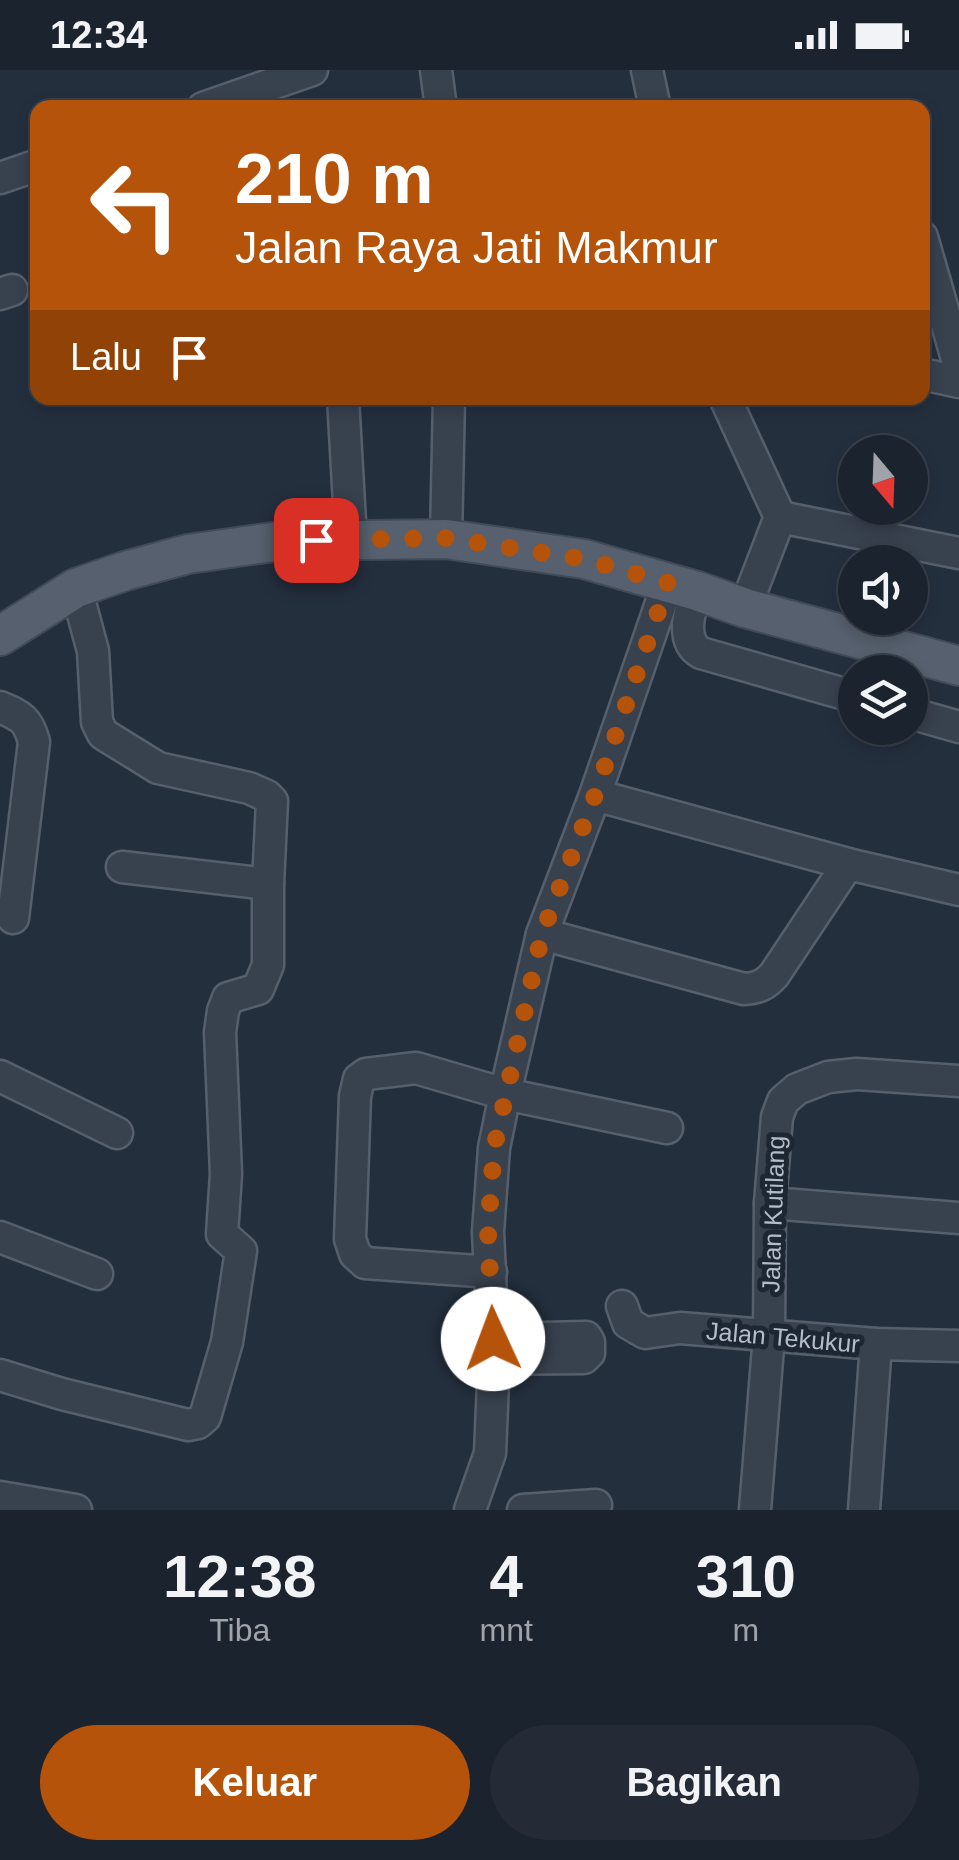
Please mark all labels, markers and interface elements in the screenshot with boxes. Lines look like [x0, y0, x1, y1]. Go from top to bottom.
text: 12:34 [50, 14, 147, 56]
icon: left [70, 140, 200, 270]
text: 210 m [235, 140, 433, 218]
text: Jalan Raya Jati Makmur [235, 222, 718, 273]
icon: arrive [162, 330, 217, 385]
text: Lalu [70, 336, 142, 378]
north arrow [838, 435, 928, 525]
map controls [838, 435, 928, 745]
pin [274, 498, 359, 583]
icon: arrive [289, 513, 344, 568]
button: sound [838, 545, 928, 635]
button: layers [838, 655, 928, 745]
street label: Jalan Kutilang [756, 1135, 790, 1293]
position arrow [441, 1287, 545, 1391]
street label: Jalan Tekukur [705, 1316, 861, 1358]
text: 12:38 [163, 1543, 316, 1610]
text: 4 [489, 1543, 523, 1610]
text: 310 [696, 1543, 796, 1610]
text: Tiba [209, 1612, 270, 1648]
text: mnt [480, 1612, 533, 1648]
text: m [733, 1612, 759, 1648]
button: Keluar [40, 1725, 470, 1840]
button: Bagikan [490, 1725, 919, 1840]

